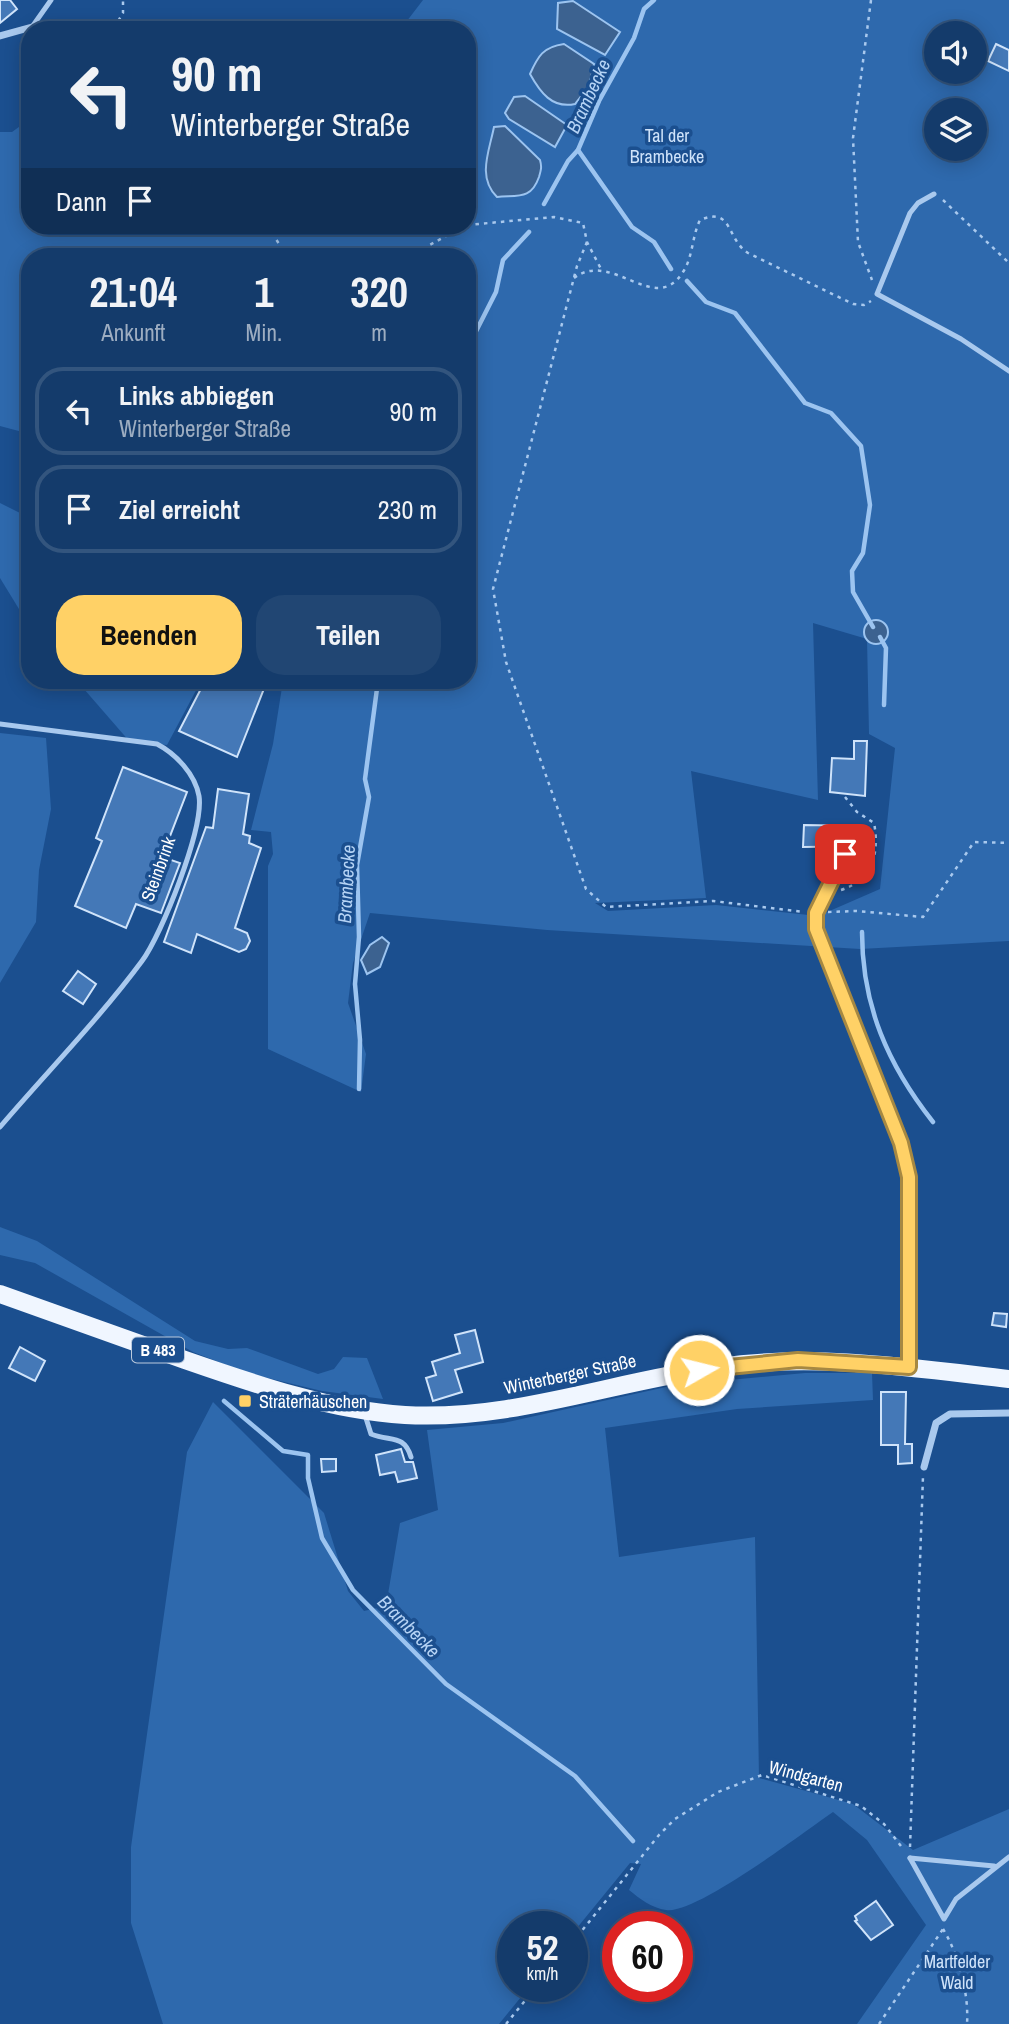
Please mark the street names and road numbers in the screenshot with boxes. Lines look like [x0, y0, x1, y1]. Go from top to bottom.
street label: Steinbrink [135, 833, 181, 905]
road number: B 483 [132, 1338, 184, 1362]
street label: Winterberger Straße [502, 1348, 638, 1400]
street label: Windgarten [766, 1754, 846, 1798]

